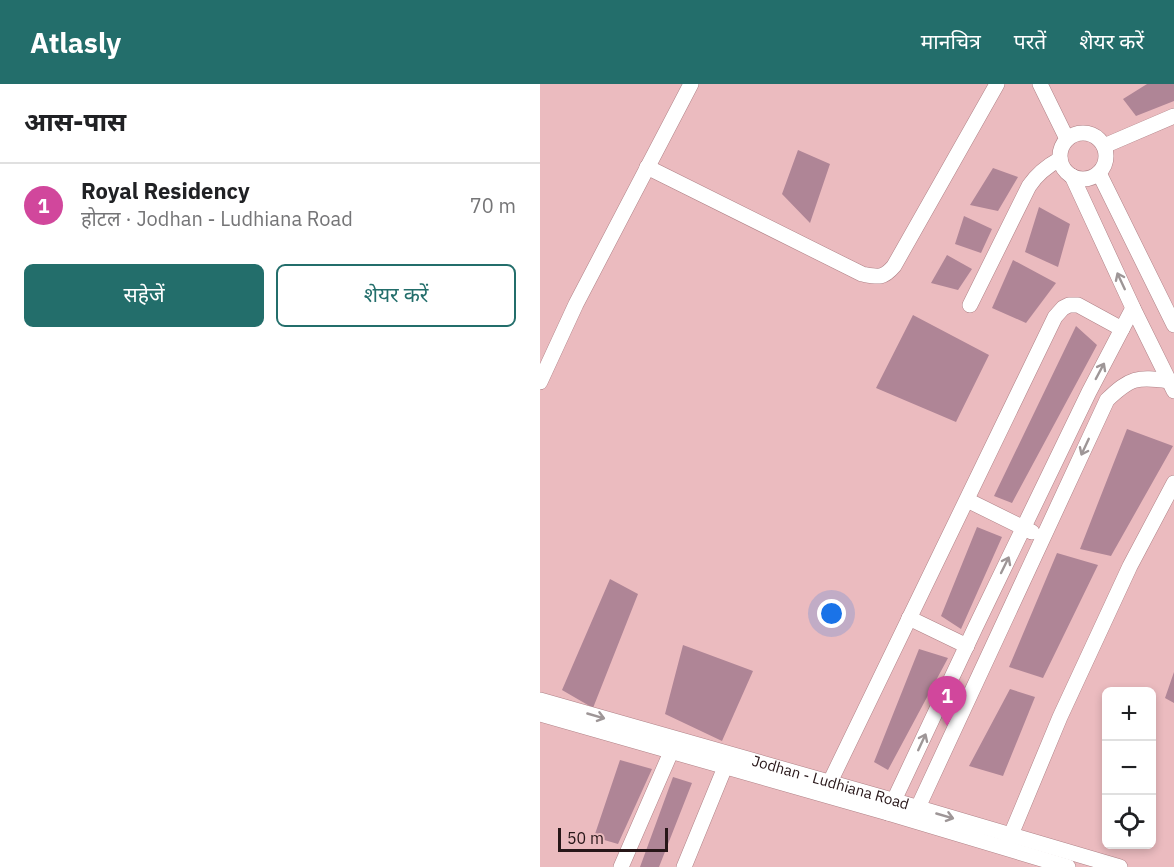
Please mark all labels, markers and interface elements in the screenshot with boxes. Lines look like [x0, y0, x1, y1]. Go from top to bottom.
text: Atlasly [30, 24, 121, 61]
text: मानचित्र [921, 27, 981, 55]
text: परतें [1014, 27, 1046, 55]
text: शेयर करें [1079, 27, 1144, 55]
text: आस-पास [24, 104, 126, 138]
text: Royal Residency [81, 176, 250, 205]
text: 1 [38, 192, 50, 219]
text: 70 m [470, 192, 516, 219]
text: होटल · Jodhan - Ludhiana Road [81, 205, 353, 232]
button: सहेजें [24, 264, 264, 327]
button: शेयर करें [276, 264, 516, 327]
one-way arrow [1114, 273, 1126, 291]
one-way arrow [1094, 363, 1106, 380]
one-way arrow [1078, 438, 1090, 456]
one-way arrow [1000, 557, 1012, 575]
your location [817, 599, 846, 628]
pin: 1 [928, 676, 966, 726]
map controls [1102, 687, 1156, 849]
button: + [1102, 687, 1156, 741]
one-way arrow [586, 711, 605, 722]
one-way arrow [917, 733, 929, 751]
button: − [1102, 741, 1156, 795]
street label: Jodhan - Ludhiana Road [750, 751, 911, 814]
button: locate [1102, 795, 1156, 849]
one-way arrow [935, 811, 954, 822]
scale bar [558, 825, 668, 852]
text: 50 m [567, 828, 604, 848]

